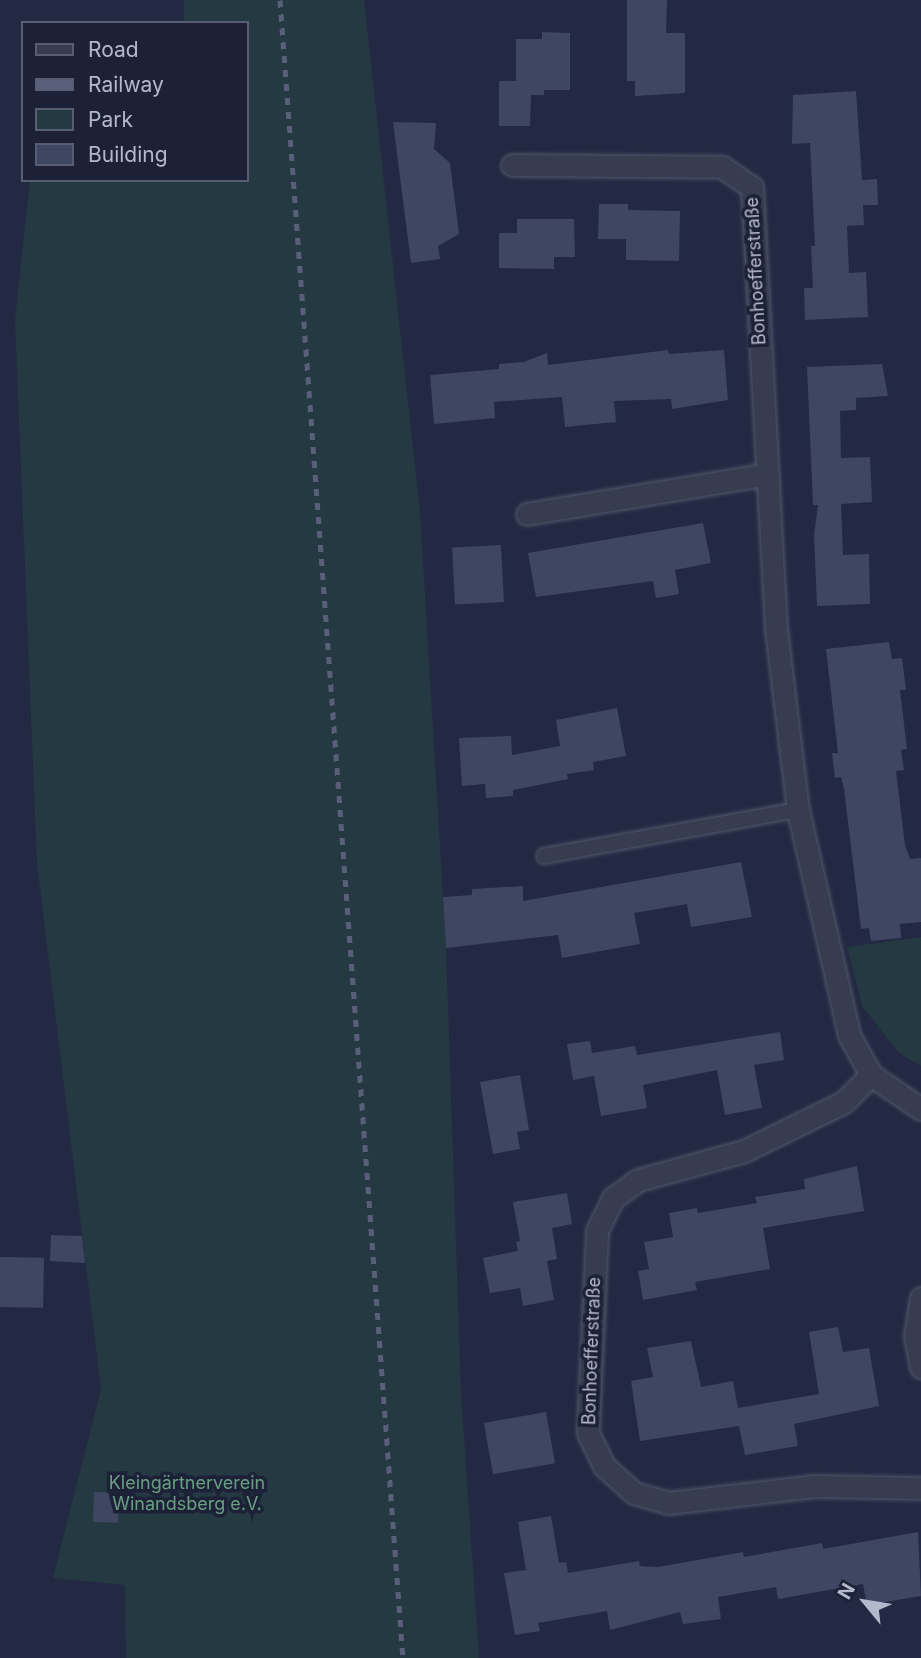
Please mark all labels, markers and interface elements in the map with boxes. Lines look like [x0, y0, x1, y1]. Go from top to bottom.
legend [21, 21, 248, 182]
text: Road [88, 37, 139, 62]
text: Railway [88, 72, 164, 97]
text: Park [88, 107, 133, 132]
text: Building [88, 142, 168, 167]
street label: Bonhoefferstraße [741, 196, 771, 346]
street label: Bonhoefferstraße [579, 1276, 605, 1426]
park label: Kleingärtnerverein Winandsberg e.V. [109, 1473, 265, 1516]
north arrow [830, 1567, 900, 1637]
text: N [833, 1579, 860, 1603]

